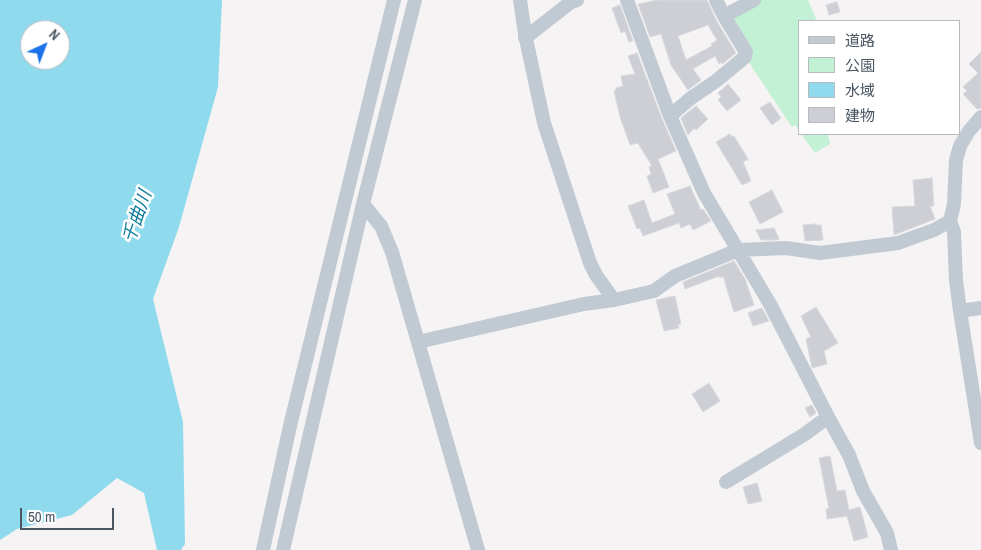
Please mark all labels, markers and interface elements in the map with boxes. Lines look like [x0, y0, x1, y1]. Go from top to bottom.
north arrow [20, 20, 70, 70]
legend [798, 20, 961, 135]
text: N [45, 25, 64, 44]
text: 道路 [845, 30, 875, 51]
text: 公園 [845, 55, 875, 76]
text: 水域 [845, 80, 875, 101]
text: 建物 [845, 105, 875, 126]
water label: 千曲川 [119, 188, 157, 246]
scale bar [22, 498, 116, 530]
text: 50 m [28, 506, 55, 527]

